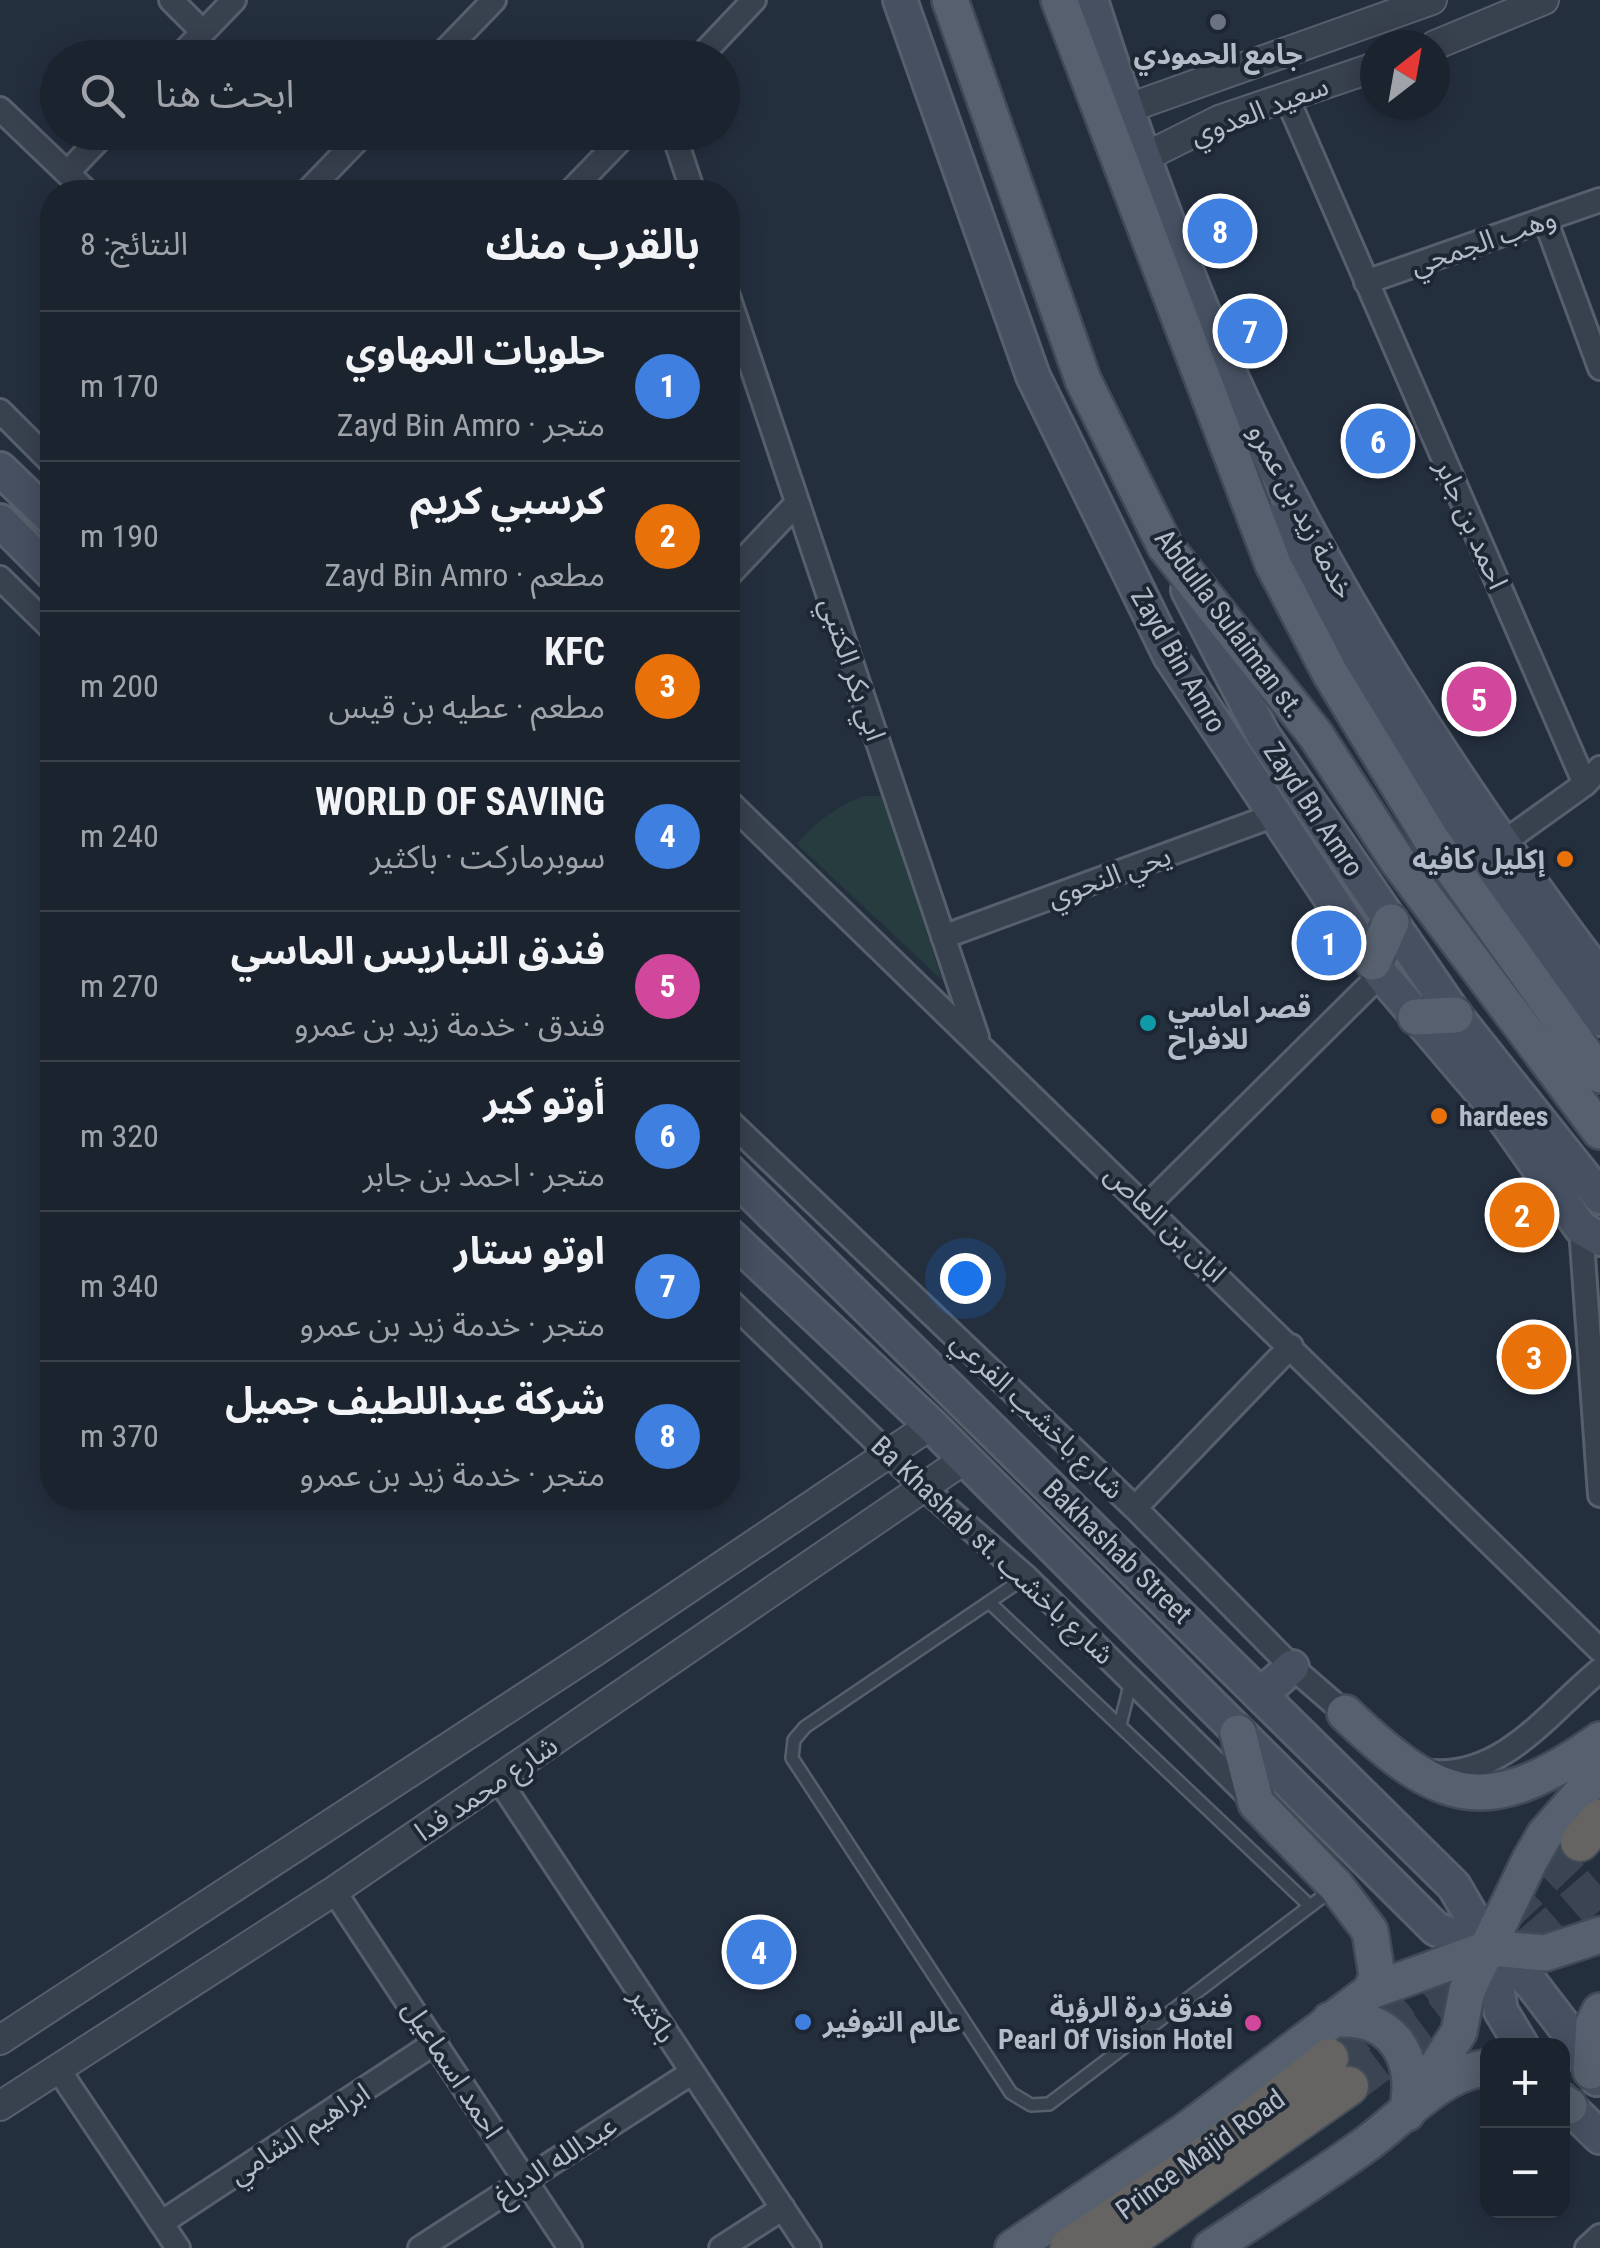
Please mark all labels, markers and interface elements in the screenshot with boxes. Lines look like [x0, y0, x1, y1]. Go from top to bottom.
marker: جامع الحمودي [1207, 11, 1229, 33]
north arrow [1360, 30, 1450, 120]
place label: جامع الحمودي [1133, 38, 1303, 76]
search box [40, 40, 740, 150]
icon: search [75, 68, 130, 123]
street label: سعيد العدوي [1185, 69, 1335, 156]
text: ابحث هنا [155, 72, 295, 116]
pin: 8 [1188, 194, 1252, 268]
street label: وهب الجمحي [1406, 201, 1562, 286]
text: بالقرب منك [486, 220, 700, 269]
text: النتائج: 8 [80, 225, 188, 263]
pin: 7 [1218, 294, 1282, 368]
text: حلويات المهاوي [345, 329, 605, 373]
text: 170 m [80, 367, 159, 405]
text: 1 [659, 367, 676, 405]
pin: 6 [1346, 404, 1410, 478]
text: متجر · Zayd Bin Amro [337, 406, 605, 444]
street label: خدمة زيد بن عمرو [1242, 418, 1362, 604]
street label: احمد بن جابر [1428, 453, 1515, 594]
text: كرسبي كريم [410, 479, 605, 523]
text: 190 m [80, 517, 159, 555]
text: 2 [659, 517, 676, 555]
street label: Abdulla Sulaiman st. [1148, 523, 1311, 724]
text: مطعم · Zayd Bin Amro [324, 556, 605, 594]
street label: Zayd Bin Amro [1124, 582, 1233, 738]
street label: ابي بكر الكتبي [808, 593, 892, 747]
text: KFC [544, 630, 605, 674]
pin: 5 [1446, 662, 1512, 736]
text: 200 m [80, 667, 159, 705]
text: 3 [659, 667, 676, 705]
text: مطعم · عطيه بن قيس [329, 688, 605, 726]
street label: Zayd Bn Amro [1257, 736, 1370, 883]
text: WORLD OF SAVING [315, 780, 605, 824]
text: 240 m [80, 817, 159, 855]
text: 4 [659, 817, 676, 855]
text: سوبرماركت · باكثير [370, 838, 605, 876]
street label: يحي النحوي [1043, 839, 1177, 918]
place label: إكليل كافيه [1412, 843, 1545, 878]
marker: إكليل كافيه [1554, 848, 1576, 870]
pin: 1 [1296, 906, 1362, 980]
text: فندق النباريس الماسي [231, 929, 605, 973]
text: 270 m [80, 967, 159, 1005]
text: 5 [659, 967, 676, 1005]
place label: قصر اماسي للافراح [1168, 991, 1311, 1060]
text: فندق · خدمة زيد بن عمرو [294, 1006, 605, 1044]
marker: قصر اماسي للافراح [1137, 1012, 1159, 1034]
text: أوتو كير [484, 1079, 605, 1123]
place label: hardees [1459, 1100, 1548, 1133]
marker: hardees [1428, 1105, 1450, 1127]
text: 320 m [80, 1117, 159, 1155]
text: 6 [659, 1117, 676, 1155]
text: متجر · احمد بن جابر [363, 1156, 605, 1194]
street label: ابان بن العاص [1098, 1157, 1233, 1289]
pin: 2 [1490, 1178, 1554, 1252]
text: اوتو ستار [454, 1229, 605, 1273]
your location [940, 1253, 991, 1304]
text: 340 m [80, 1267, 159, 1305]
text: 7 [659, 1267, 676, 1305]
text: متجر · خدمة زيد بن عمرو [300, 1306, 605, 1344]
pin: 3 [1502, 1320, 1566, 1394]
street label: شارع باخشب الفرعي [941, 1325, 1131, 1509]
text: شركة عبداللطيف جميل [225, 1379, 605, 1423]
text: 370 m [80, 1417, 159, 1455]
text: 8 [659, 1417, 676, 1455]
street label: Ba Khashab st. شارع باخشب [862, 1429, 1121, 1674]
text: متجر · خدمة زيد بن عمرو [300, 1456, 605, 1494]
street label: Bakhashab Street [1036, 1472, 1199, 1631]
street label: شارع محمد فدا [409, 1729, 566, 1852]
pin: 4 [726, 1914, 792, 1990]
street label: باكثير [622, 1981, 683, 2049]
place label: فندق درة الرؤية Pearl Of Vision Hotel [998, 1991, 1233, 2056]
street label: احمد اسماعيل [396, 1994, 510, 2145]
place label: عالم التوفير [822, 2006, 961, 2044]
marker: عالم التوفير [792, 2011, 814, 2033]
marker: فندق درة الرؤية Pearl Of Vision Hotel [1242, 2012, 1264, 2034]
map controls [1480, 2038, 1570, 2218]
button: + [1480, 2038, 1570, 2128]
street label: ابراهيم الشامي [223, 2076, 379, 2195]
street label: Prince Majid Road [1110, 2082, 1291, 2227]
street label: عبدالله الدباغ [488, 2109, 625, 2216]
button: − [1480, 2128, 1570, 2218]

